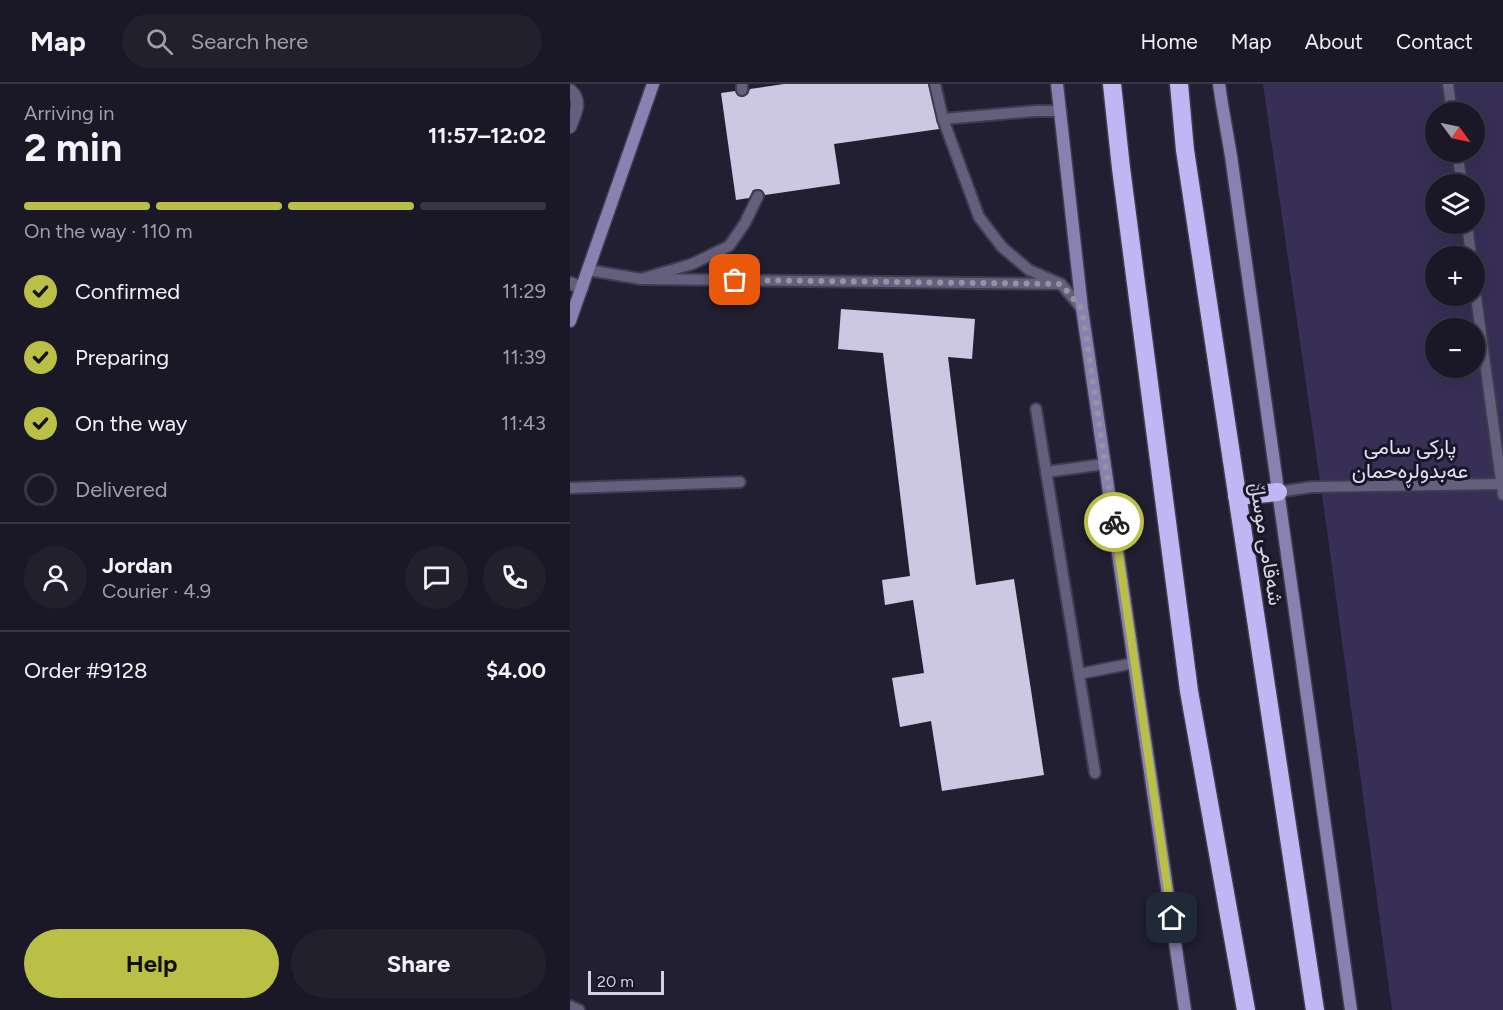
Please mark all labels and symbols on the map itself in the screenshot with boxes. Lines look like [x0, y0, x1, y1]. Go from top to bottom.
north arrow [1425, 102, 1485, 162]
pin [709, 254, 760, 305]
park label: پارکی سامی عەبدولڕەحمان [1352, 434, 1468, 488]
street label: شەقامی موسڵ [1244, 481, 1289, 607]
courier [1084, 492, 1144, 552]
pin [1146, 892, 1197, 943]
scale bar [588, 968, 664, 996]

